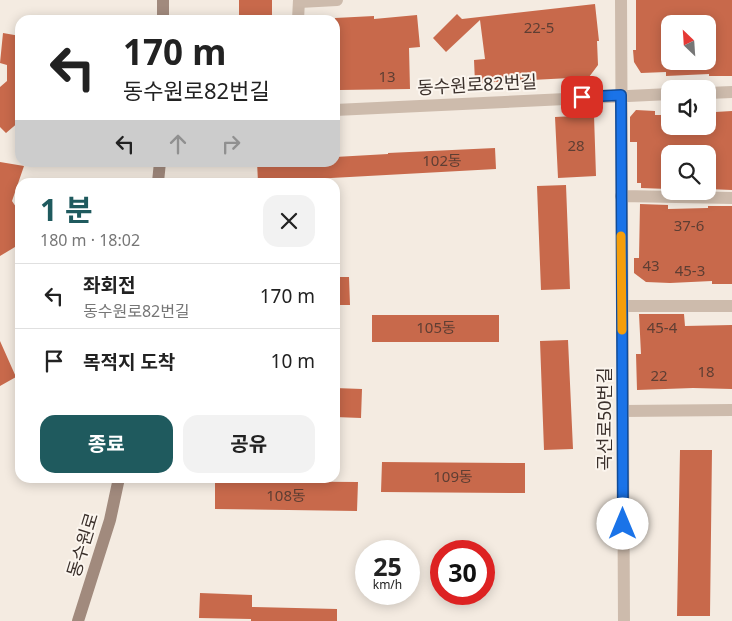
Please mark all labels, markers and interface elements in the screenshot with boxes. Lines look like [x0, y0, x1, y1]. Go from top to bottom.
north arrow [661, 15, 716, 70]
map controls [661, 15, 716, 200]
house number: 22-5 [524, 17, 554, 37]
text: 170 m [123, 28, 226, 75]
icon: left [40, 35, 105, 100]
house number: 13 [378, 66, 396, 86]
street label: 동수원로82번길 [416, 69, 537, 99]
text: 동수원로82번길 [123, 75, 270, 105]
pin [561, 76, 603, 118]
button: sound [661, 80, 716, 135]
icon: arrive [568, 83, 596, 111]
icon: left [111, 130, 139, 158]
icon: ahead [164, 130, 192, 158]
icon: right [217, 130, 245, 158]
house number: 28 [567, 135, 585, 155]
button: search [661, 145, 716, 200]
house number: 102동 [422, 150, 462, 170]
text: 1 분 [40, 189, 93, 230]
button: close [263, 195, 315, 247]
house number: 37-6 [674, 215, 704, 235]
text: 180 m · 18:02 [40, 229, 140, 251]
house number: 43 [642, 255, 660, 275]
house number: 45-3 [675, 260, 705, 280]
text: 좌회전 [83, 272, 135, 298]
icon: left [40, 282, 68, 310]
text: 170 m [260, 283, 315, 309]
text: 동수원로82번길 [83, 300, 190, 322]
house number: 105동 [416, 317, 456, 337]
house number: 45-4 [647, 317, 678, 337]
icon: arrive [40, 347, 68, 375]
text: 10 m [271, 348, 315, 374]
text: 목적지 도착 [83, 349, 175, 375]
house number: 18 [697, 361, 715, 381]
house number: 22 [650, 365, 668, 385]
street label: 곡선로50번길 [592, 367, 616, 471]
button: 종료 [40, 415, 173, 473]
button: 공유 [183, 415, 315, 473]
house number: 109동 [433, 466, 473, 486]
house number: 108동 [266, 485, 306, 505]
position arrow [596, 497, 648, 549]
street label: 동수원로 [61, 510, 103, 580]
speed limit sign: 30 [430, 540, 495, 605]
text: 25 [373, 549, 402, 583]
text: km/h [373, 576, 402, 593]

